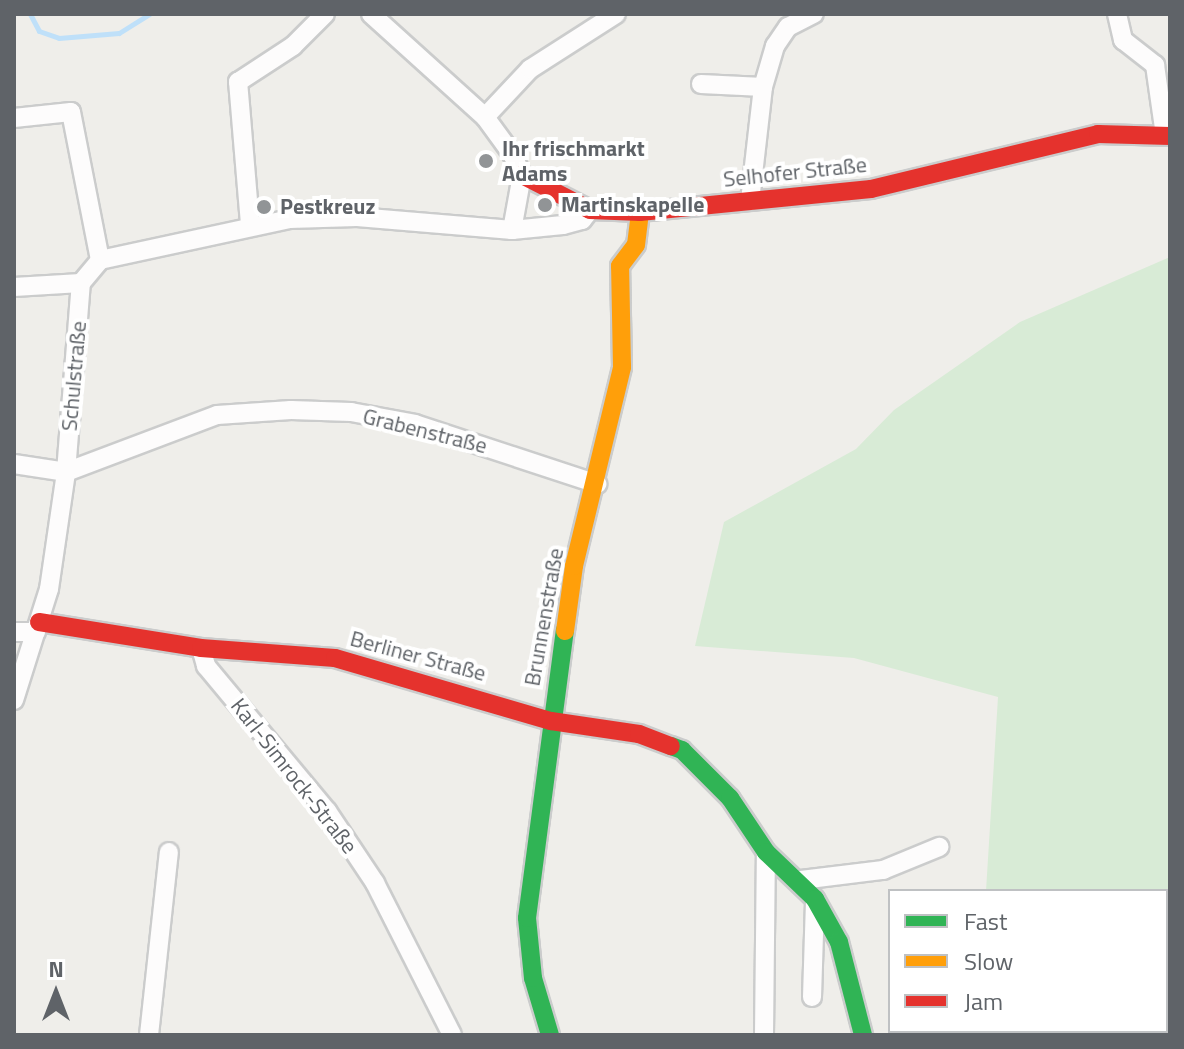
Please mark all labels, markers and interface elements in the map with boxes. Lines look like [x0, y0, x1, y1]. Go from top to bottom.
place label: Ihr frischmarkt Adams [502, 135, 645, 186]
street label: Selhofer Straße [722, 151, 868, 193]
marker: Ihr frischmarkt Adams [477, 152, 495, 170]
place label: Martinskapelle [561, 192, 704, 218]
place label: Pestkreuz [280, 194, 375, 220]
marker: Martinskapelle [536, 196, 554, 214]
marker: Pestkreuz [255, 198, 273, 216]
street label: Schulstraße [56, 320, 92, 432]
street label: Grabenstraße [360, 403, 490, 459]
street label: Brunnenstraße [519, 546, 569, 688]
street label: Berliner Straße [347, 625, 489, 687]
street label: Karl-Simrock-Straße [225, 693, 363, 859]
legend [888, 889, 1168, 1033]
text: Fast [964, 903, 1007, 939]
text: Slow [964, 943, 1013, 979]
text: N [48, 952, 64, 986]
north arrow [16, 953, 96, 1033]
text: Jam [964, 983, 1003, 1019]

